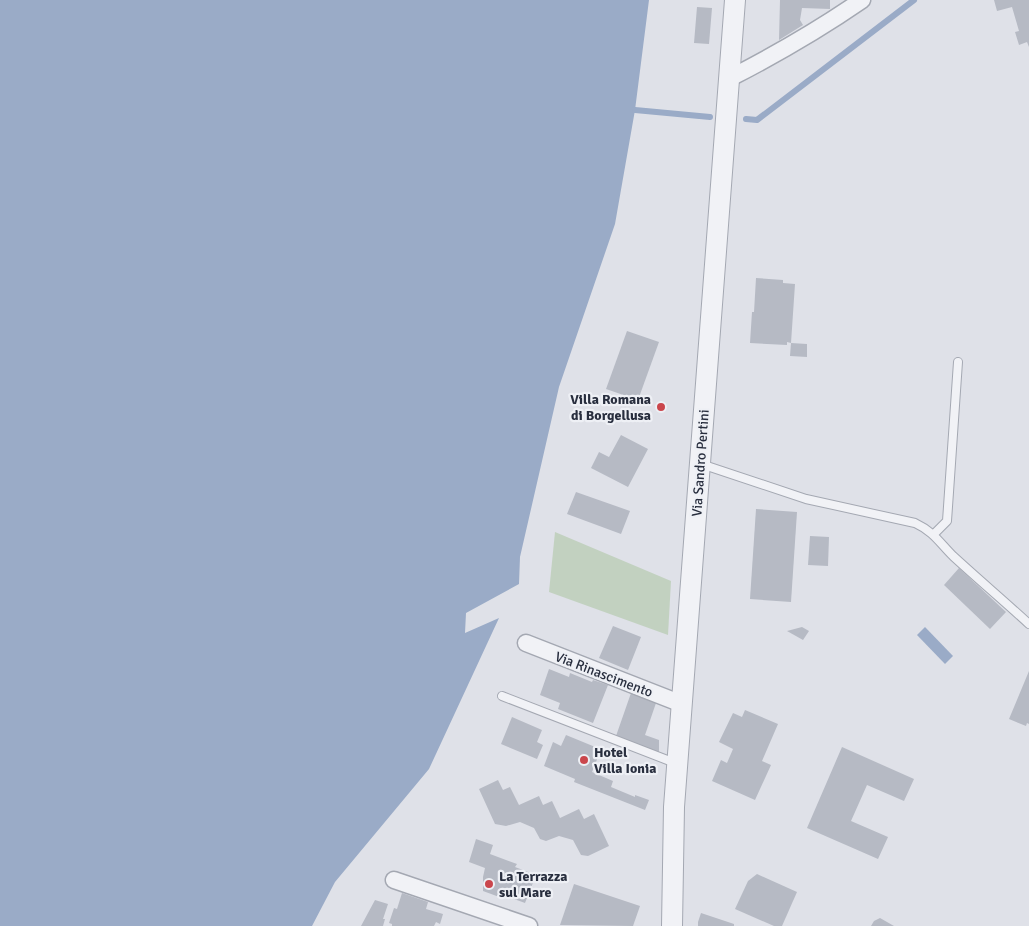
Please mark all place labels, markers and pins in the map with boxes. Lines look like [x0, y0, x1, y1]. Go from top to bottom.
place label: Villa Romana di Borgellusa [570, 391, 651, 424]
marker: Villa Romana di Borgellusa [655, 401, 667, 413]
place label: Hotel Villa Ionia [594, 744, 656, 777]
marker: Hotel Villa Ionia [578, 754, 590, 766]
place label: La Terrazza sul Mare [499, 868, 567, 901]
marker: La Terrazza sul Mare [483, 878, 495, 890]

